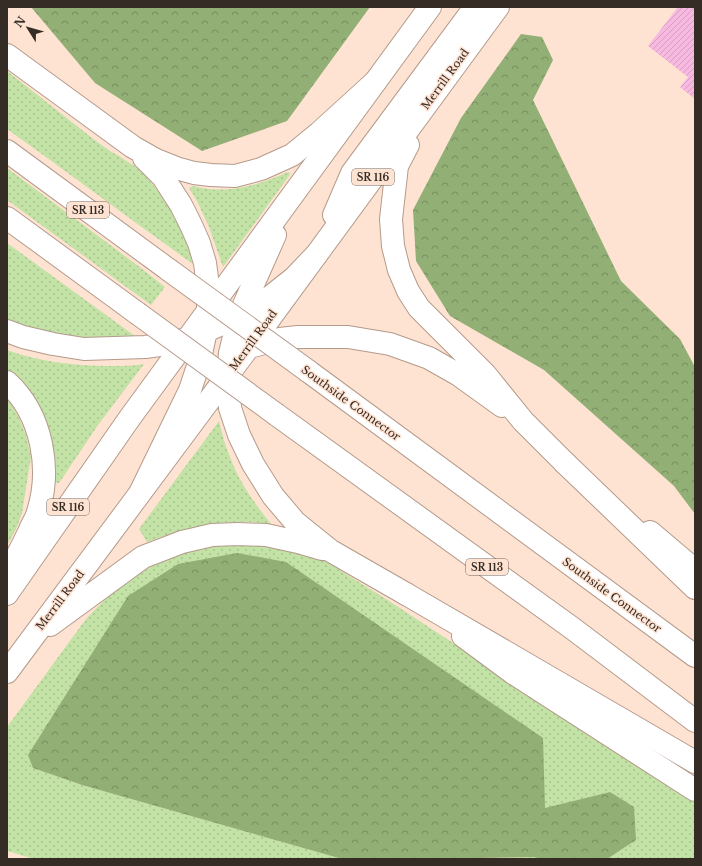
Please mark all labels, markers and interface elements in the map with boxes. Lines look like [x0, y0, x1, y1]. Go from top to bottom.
north arrow [8, 8, 48, 48]
text: N [11, 13, 29, 30]
street label: Merrill Road [418, 45, 472, 112]
road number: SR 116 [352, 169, 394, 185]
road number: SR 113 [67, 202, 109, 218]
street label: Merrill Road [226, 306, 280, 373]
street label: Southside Connector [299, 362, 404, 444]
road number: SR 116 [47, 499, 89, 515]
street label: Southside Connector [560, 554, 665, 636]
road number: SR 113 [466, 559, 508, 575]
street label: Merrill Road [33, 567, 88, 633]

